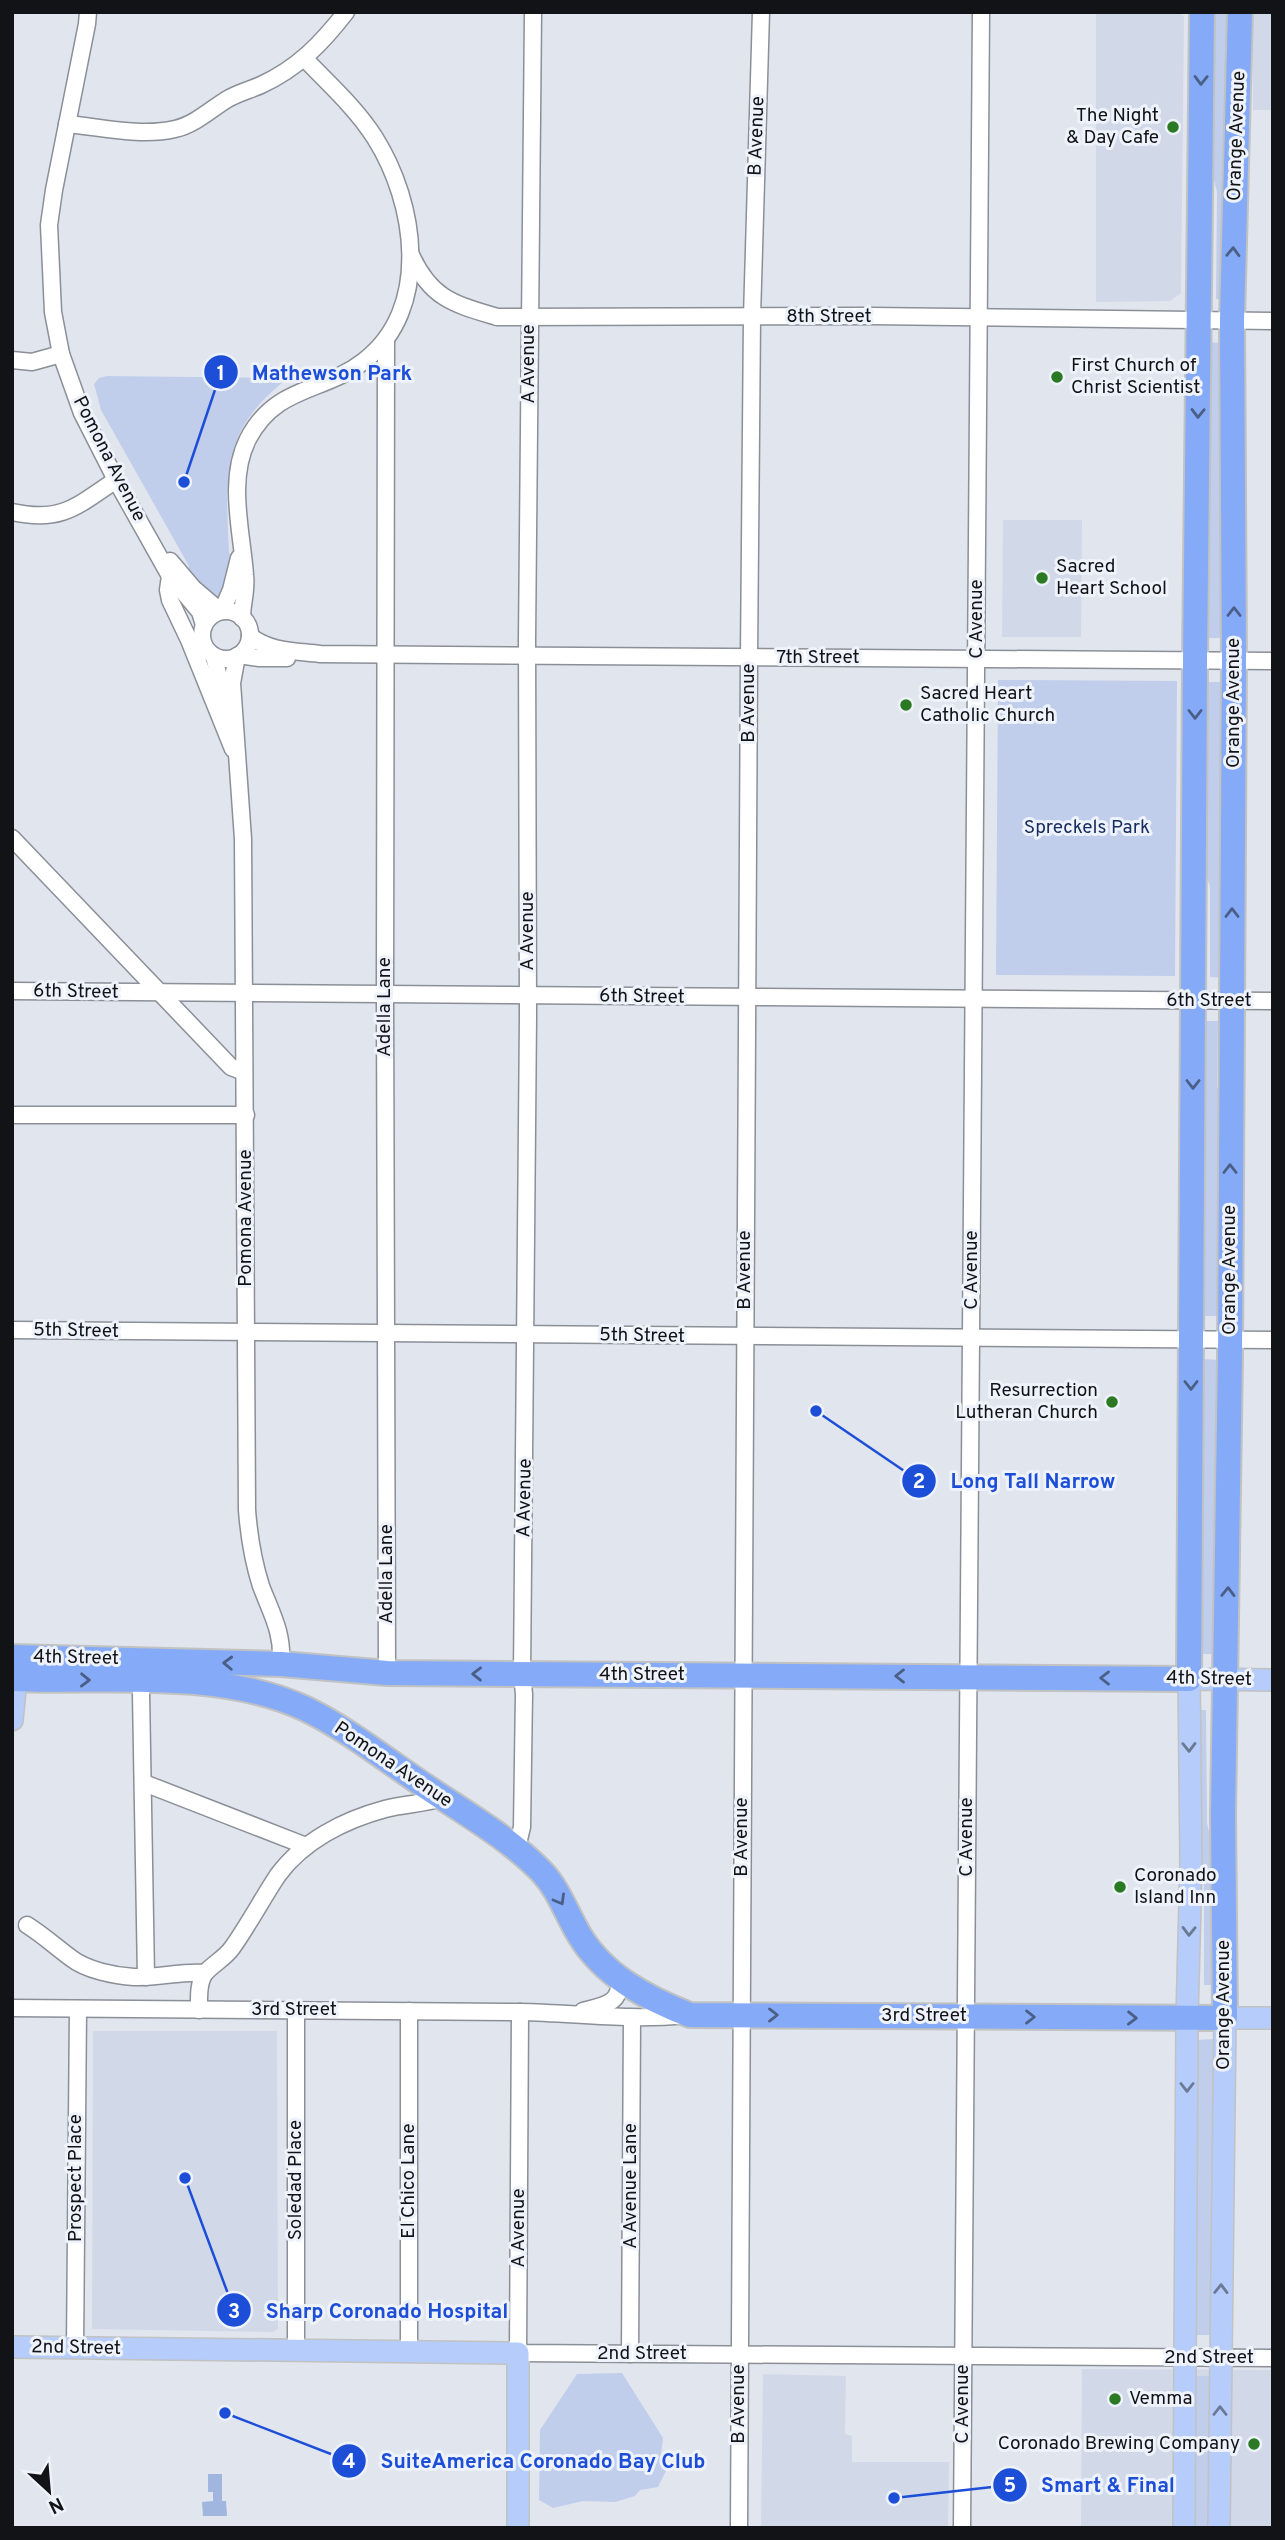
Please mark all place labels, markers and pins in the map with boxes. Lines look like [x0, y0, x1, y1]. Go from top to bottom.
place label: The Night & Day Cafe [1066, 104, 1159, 150]
marker: The Night & Day Cafe [1165, 119, 1181, 135]
callout: Mathewson Park [203, 351, 427, 393]
place label: First Church of Christ Scientist [1071, 354, 1200, 400]
marker: First Church of Christ Scientist [1049, 369, 1065, 385]
place label: Sacred Heart School [1056, 555, 1167, 601]
marker: Sacred Heart School [1034, 570, 1050, 586]
place label: Sacred Heart Catholic Church [920, 682, 1055, 728]
marker: Sacred Heart Catholic Church [898, 697, 914, 713]
place label: Resurrection Lutheran Church [955, 1379, 1098, 1425]
marker: Resurrection Lutheran Church [1104, 1394, 1120, 1410]
callout: Long Tall Narrow [902, 1460, 1130, 1502]
place label: Coronado Island Inn [1134, 1864, 1217, 1910]
marker: Coronado Island Inn [1112, 1879, 1128, 1895]
callout: Sharp Coronado Hospital [216, 2289, 522, 2331]
place label: Vemma [1129, 2387, 1193, 2411]
marker: Vemma [1107, 2391, 1123, 2407]
place label: Coronado Brewing Company [998, 2432, 1240, 2456]
marker: Coronado Brewing Company [1246, 2436, 1262, 2452]
callout: SuiteAmerica Coronado Bay Club [332, 2440, 719, 2482]
callout: Smart & Final [992, 2464, 1189, 2506]

